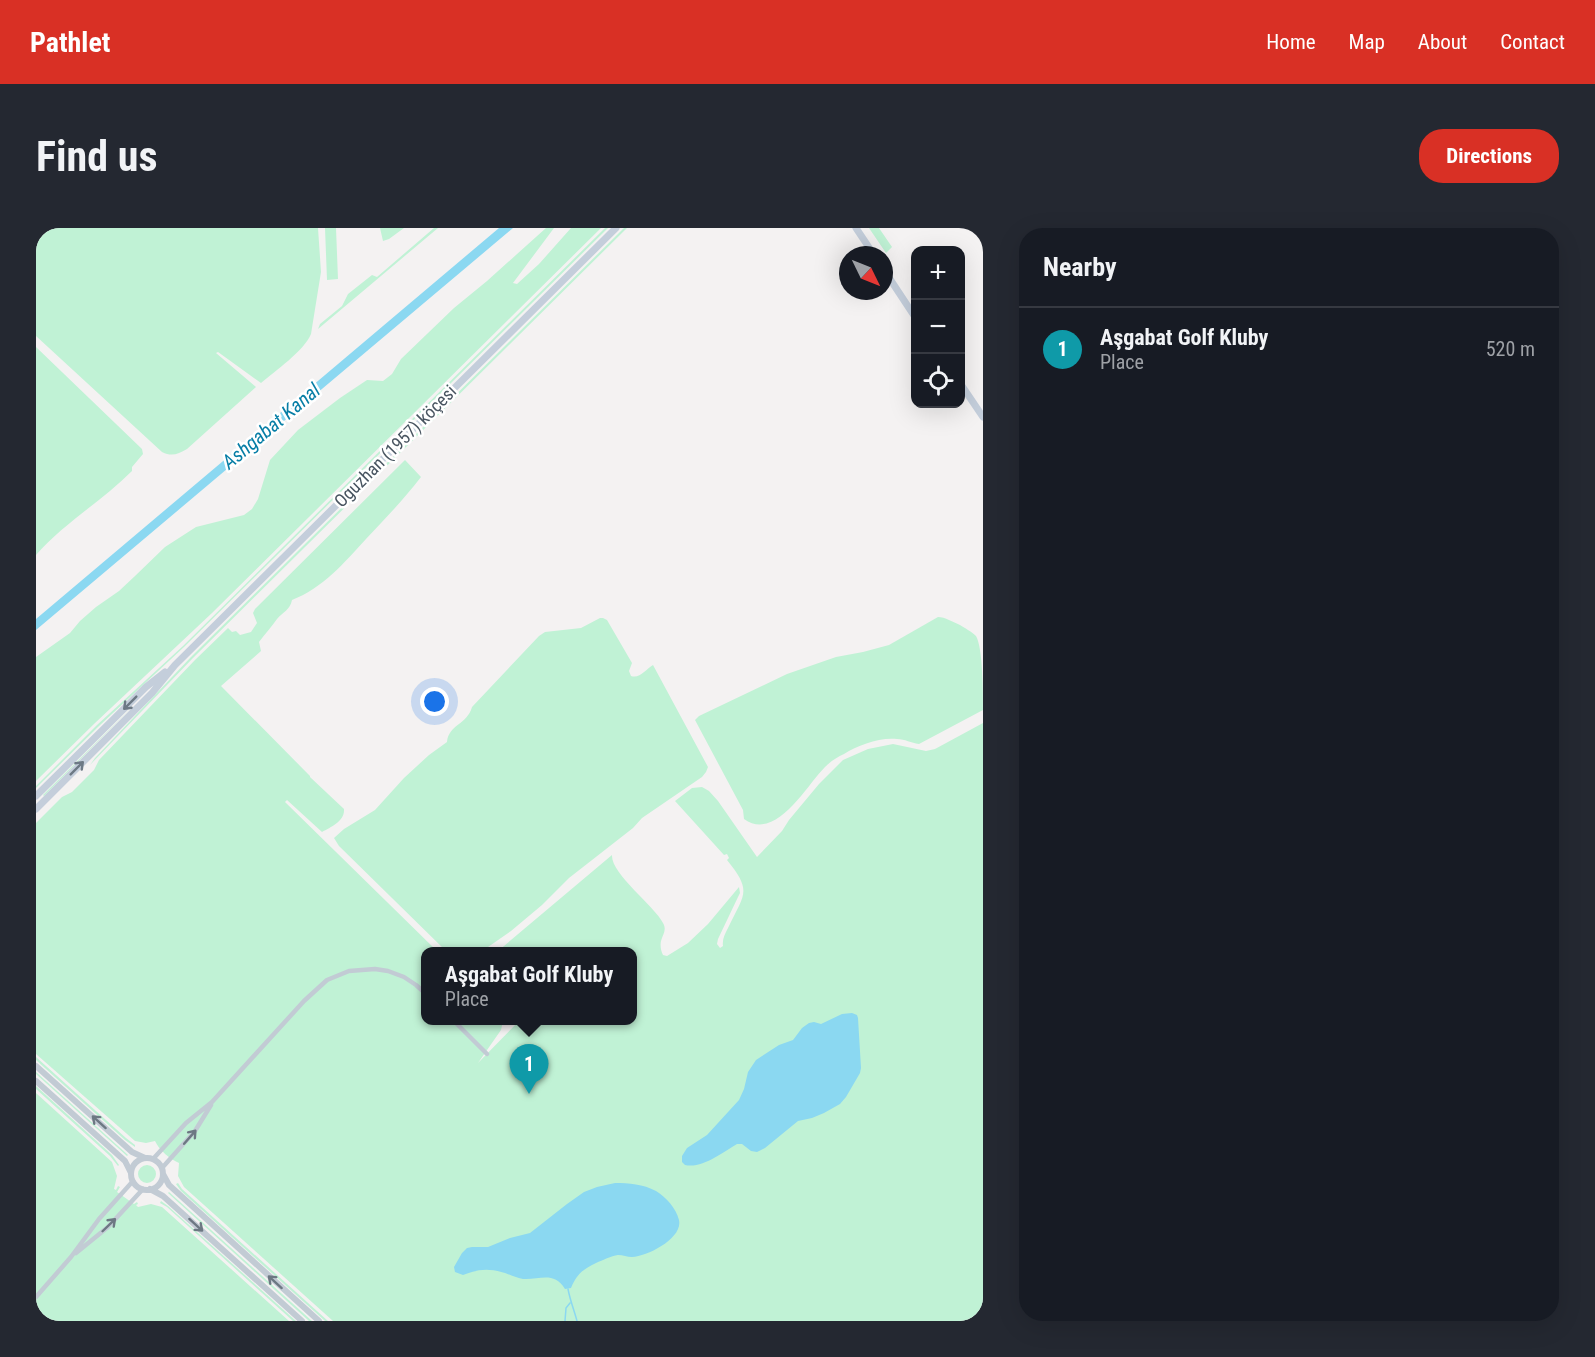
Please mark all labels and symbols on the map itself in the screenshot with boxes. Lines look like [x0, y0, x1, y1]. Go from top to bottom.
north arrow [839, 246, 893, 300]
water label: Ashgabat Kanal [216, 378, 325, 475]
street label: Oguzhan (1957) köçesi [330, 381, 461, 512]
your location [420, 687, 449, 716]
one-way arrow [123, 695, 138, 710]
one-way arrow [70, 761, 85, 775]
pin: 1 [510, 1044, 548, 1094]
one-way arrow [92, 1115, 107, 1129]
one-way arrow [183, 1130, 197, 1145]
one-way arrow [102, 1218, 117, 1232]
one-way arrow [188, 1218, 203, 1232]
one-way arrow [268, 1275, 283, 1289]

